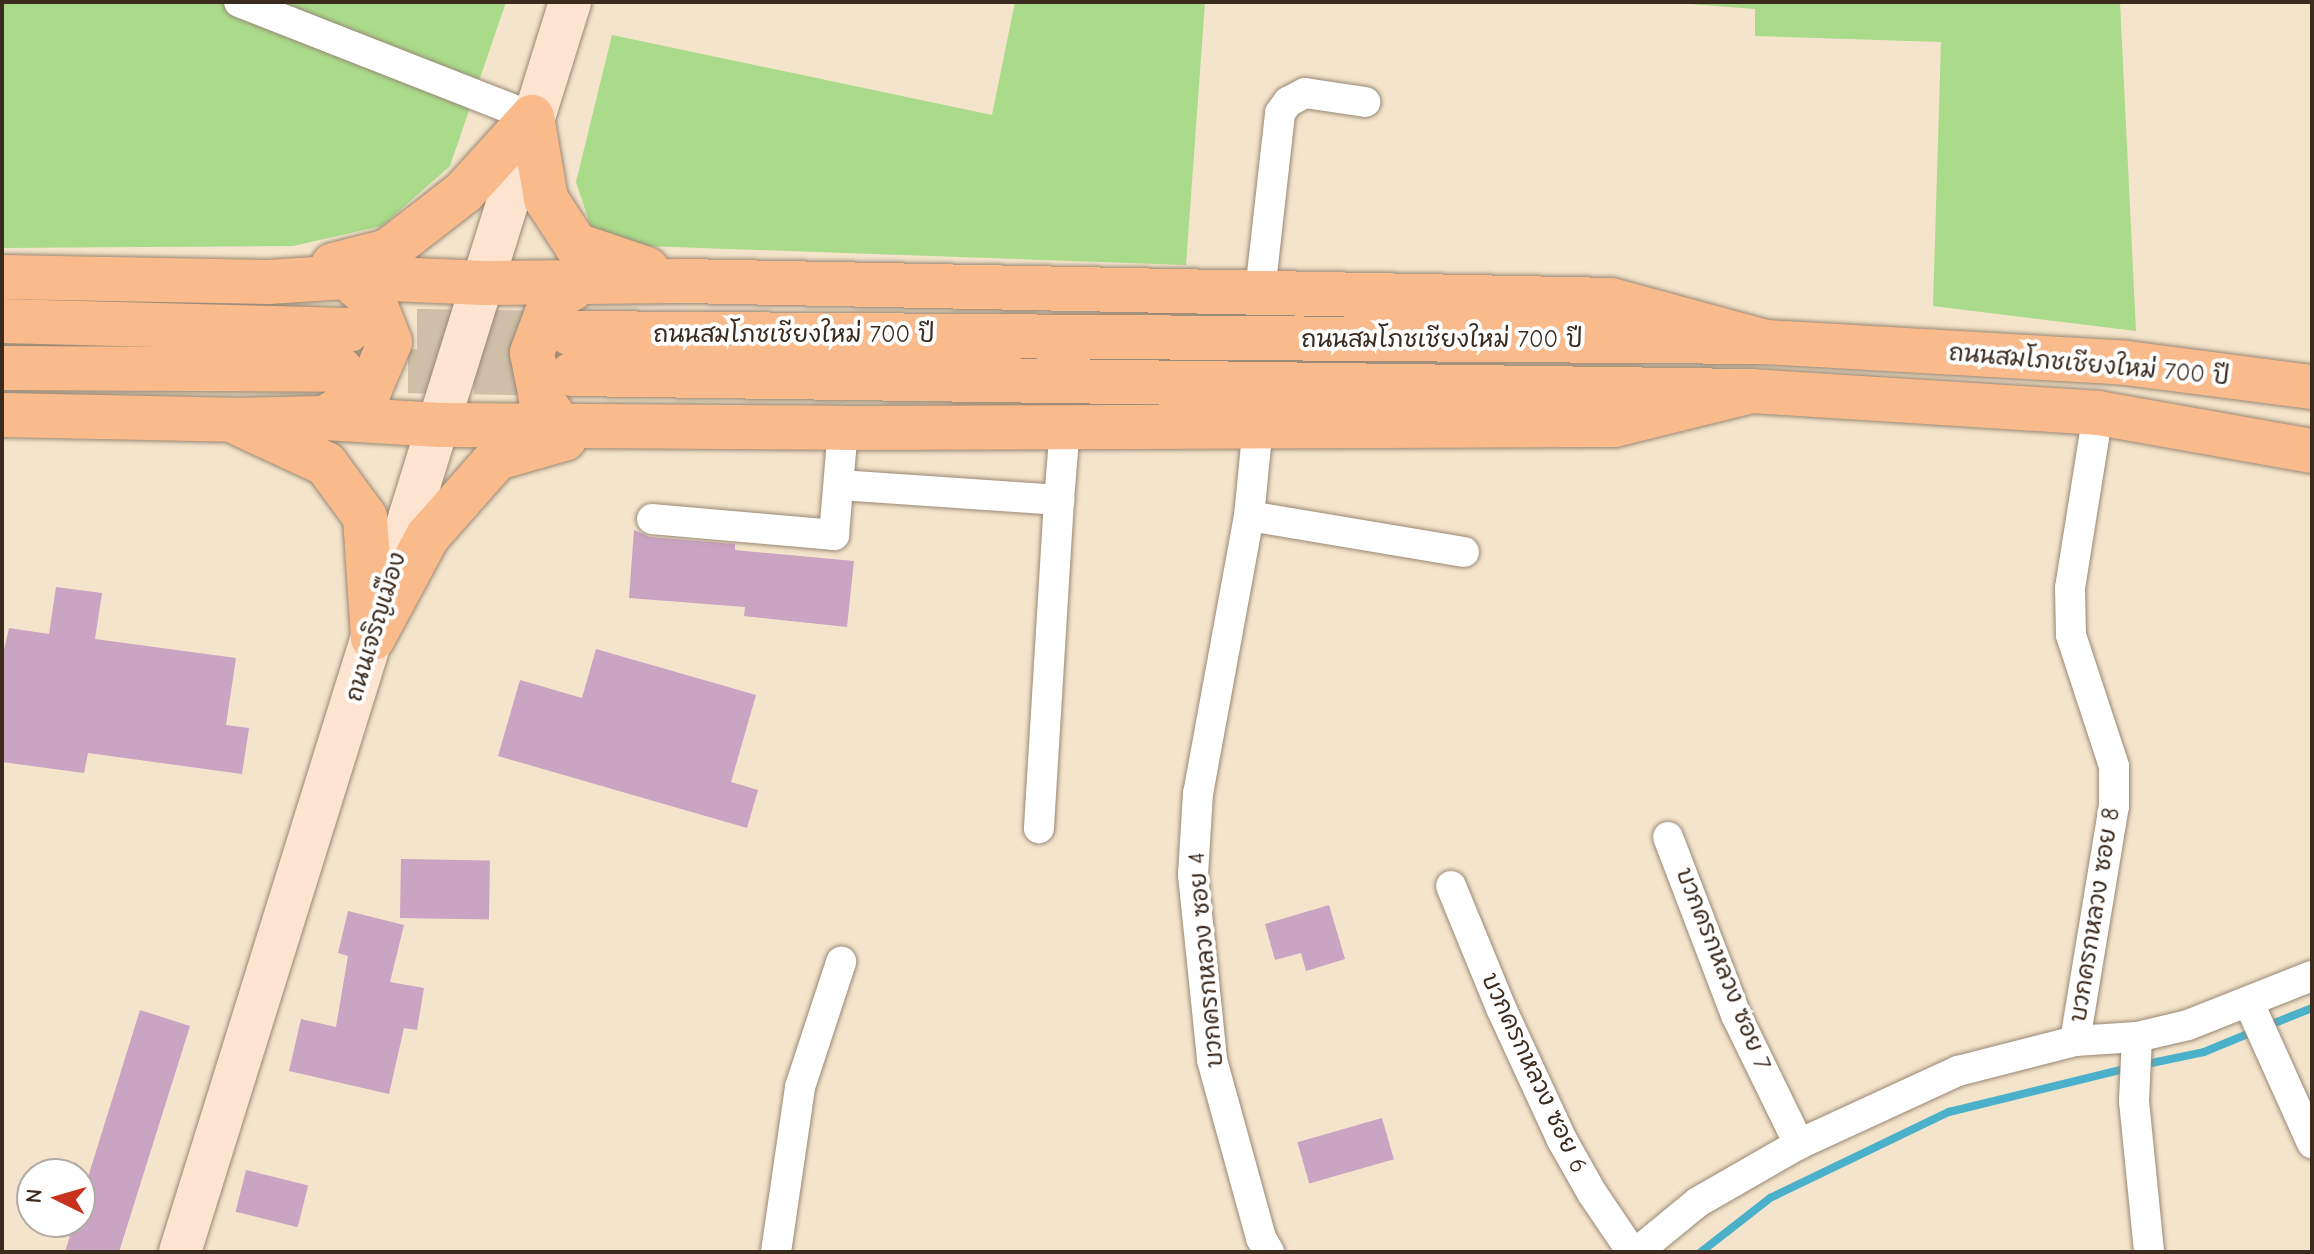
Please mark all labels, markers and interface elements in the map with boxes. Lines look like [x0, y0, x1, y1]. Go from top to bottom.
street label: ถนนสมโภชเชียงใหม่ 700 ปี [653, 321, 935, 349]
street label: ถนนสมโภชเชียงใหม่ 700 ปี [1301, 326, 1583, 354]
street label: ถนนสมโภชเชียงใหม่ 700 ปี [1948, 338, 2230, 392]
street label: ถนนเจริญเมือง [340, 549, 412, 705]
street label: บวกครกหลวง ซอย 8 [2064, 806, 2126, 1024]
street label: บวกครกหลวง ซอย 4 [1182, 851, 1230, 1069]
street label: บวกครกหลวง ซอย 7 [1669, 864, 1777, 1074]
street label: บวกครกหลวง ซอย 6 [1475, 968, 1593, 1178]
north arrow [16, 1158, 96, 1238]
text: N [21, 1188, 48, 1204]

